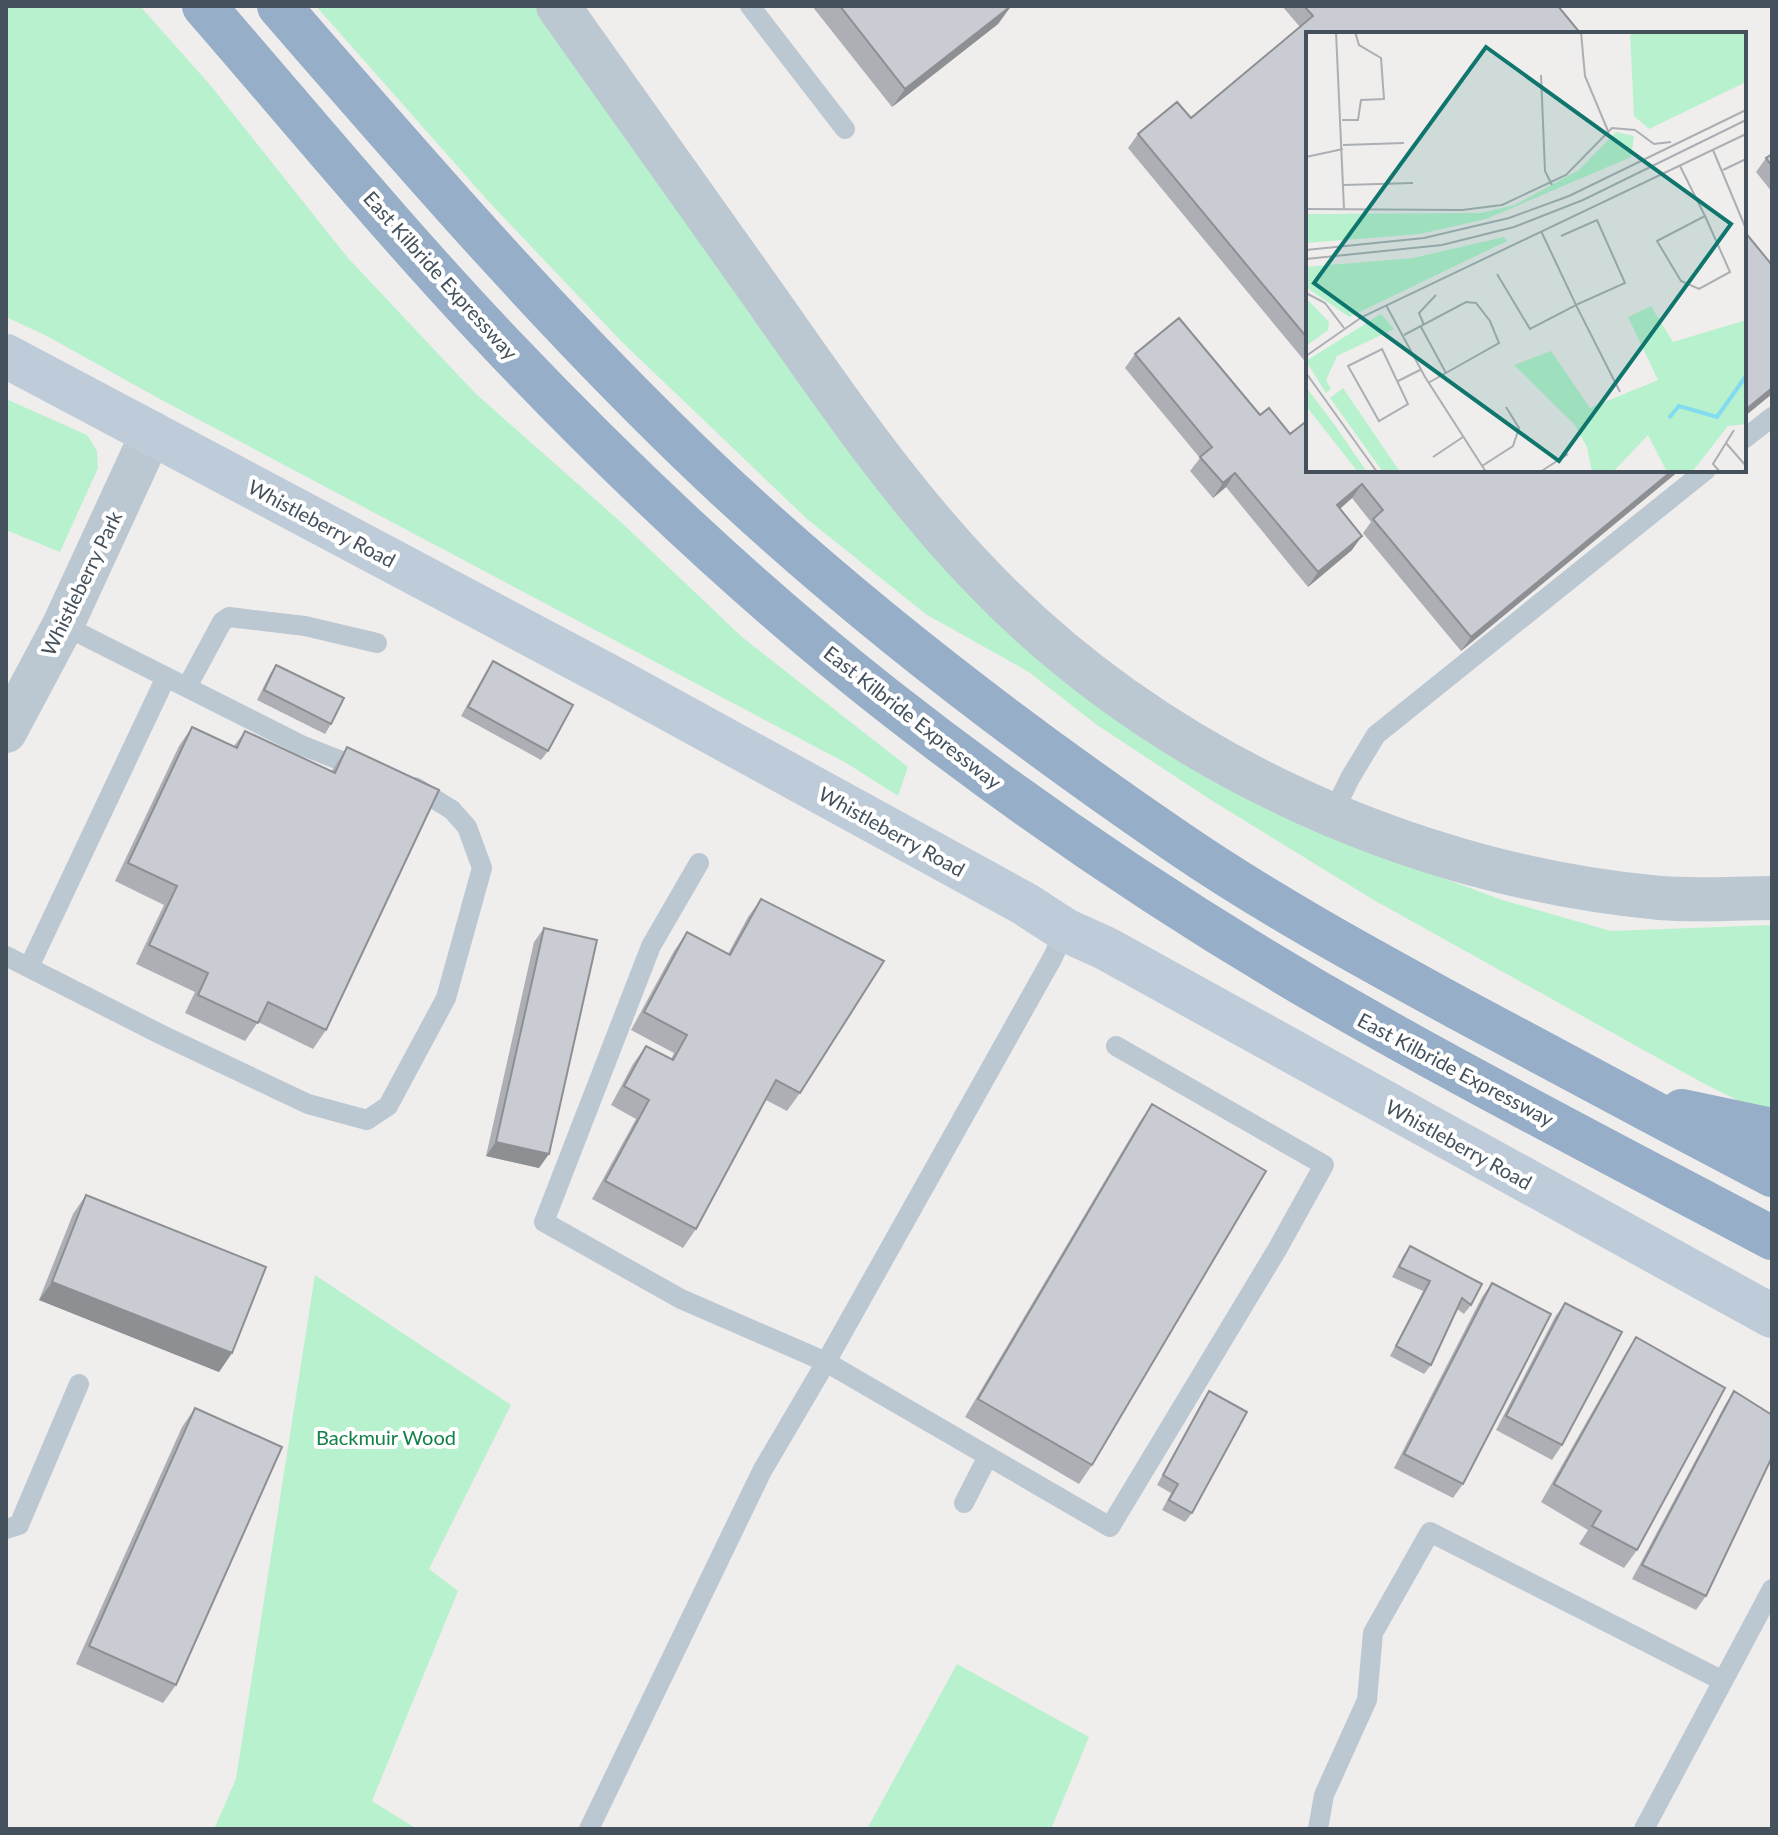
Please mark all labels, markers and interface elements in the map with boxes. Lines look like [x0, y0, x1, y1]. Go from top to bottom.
inset map [1306, 32, 1746, 472]
street label: East Kilbride Expressway [359, 186, 523, 365]
street label: Whistleberry Road [244, 474, 400, 572]
street label: Whistleberry Park [36, 506, 127, 659]
street label: East Kilbride Expressway [820, 640, 1007, 794]
street label: Whistleberry Road [815, 781, 969, 881]
street label: East Kilbride Expressway [1354, 1007, 1559, 1131]
street label: Whistleberry Road [1382, 1094, 1536, 1194]
park label: Backmuir Wood [316, 1425, 456, 1449]

